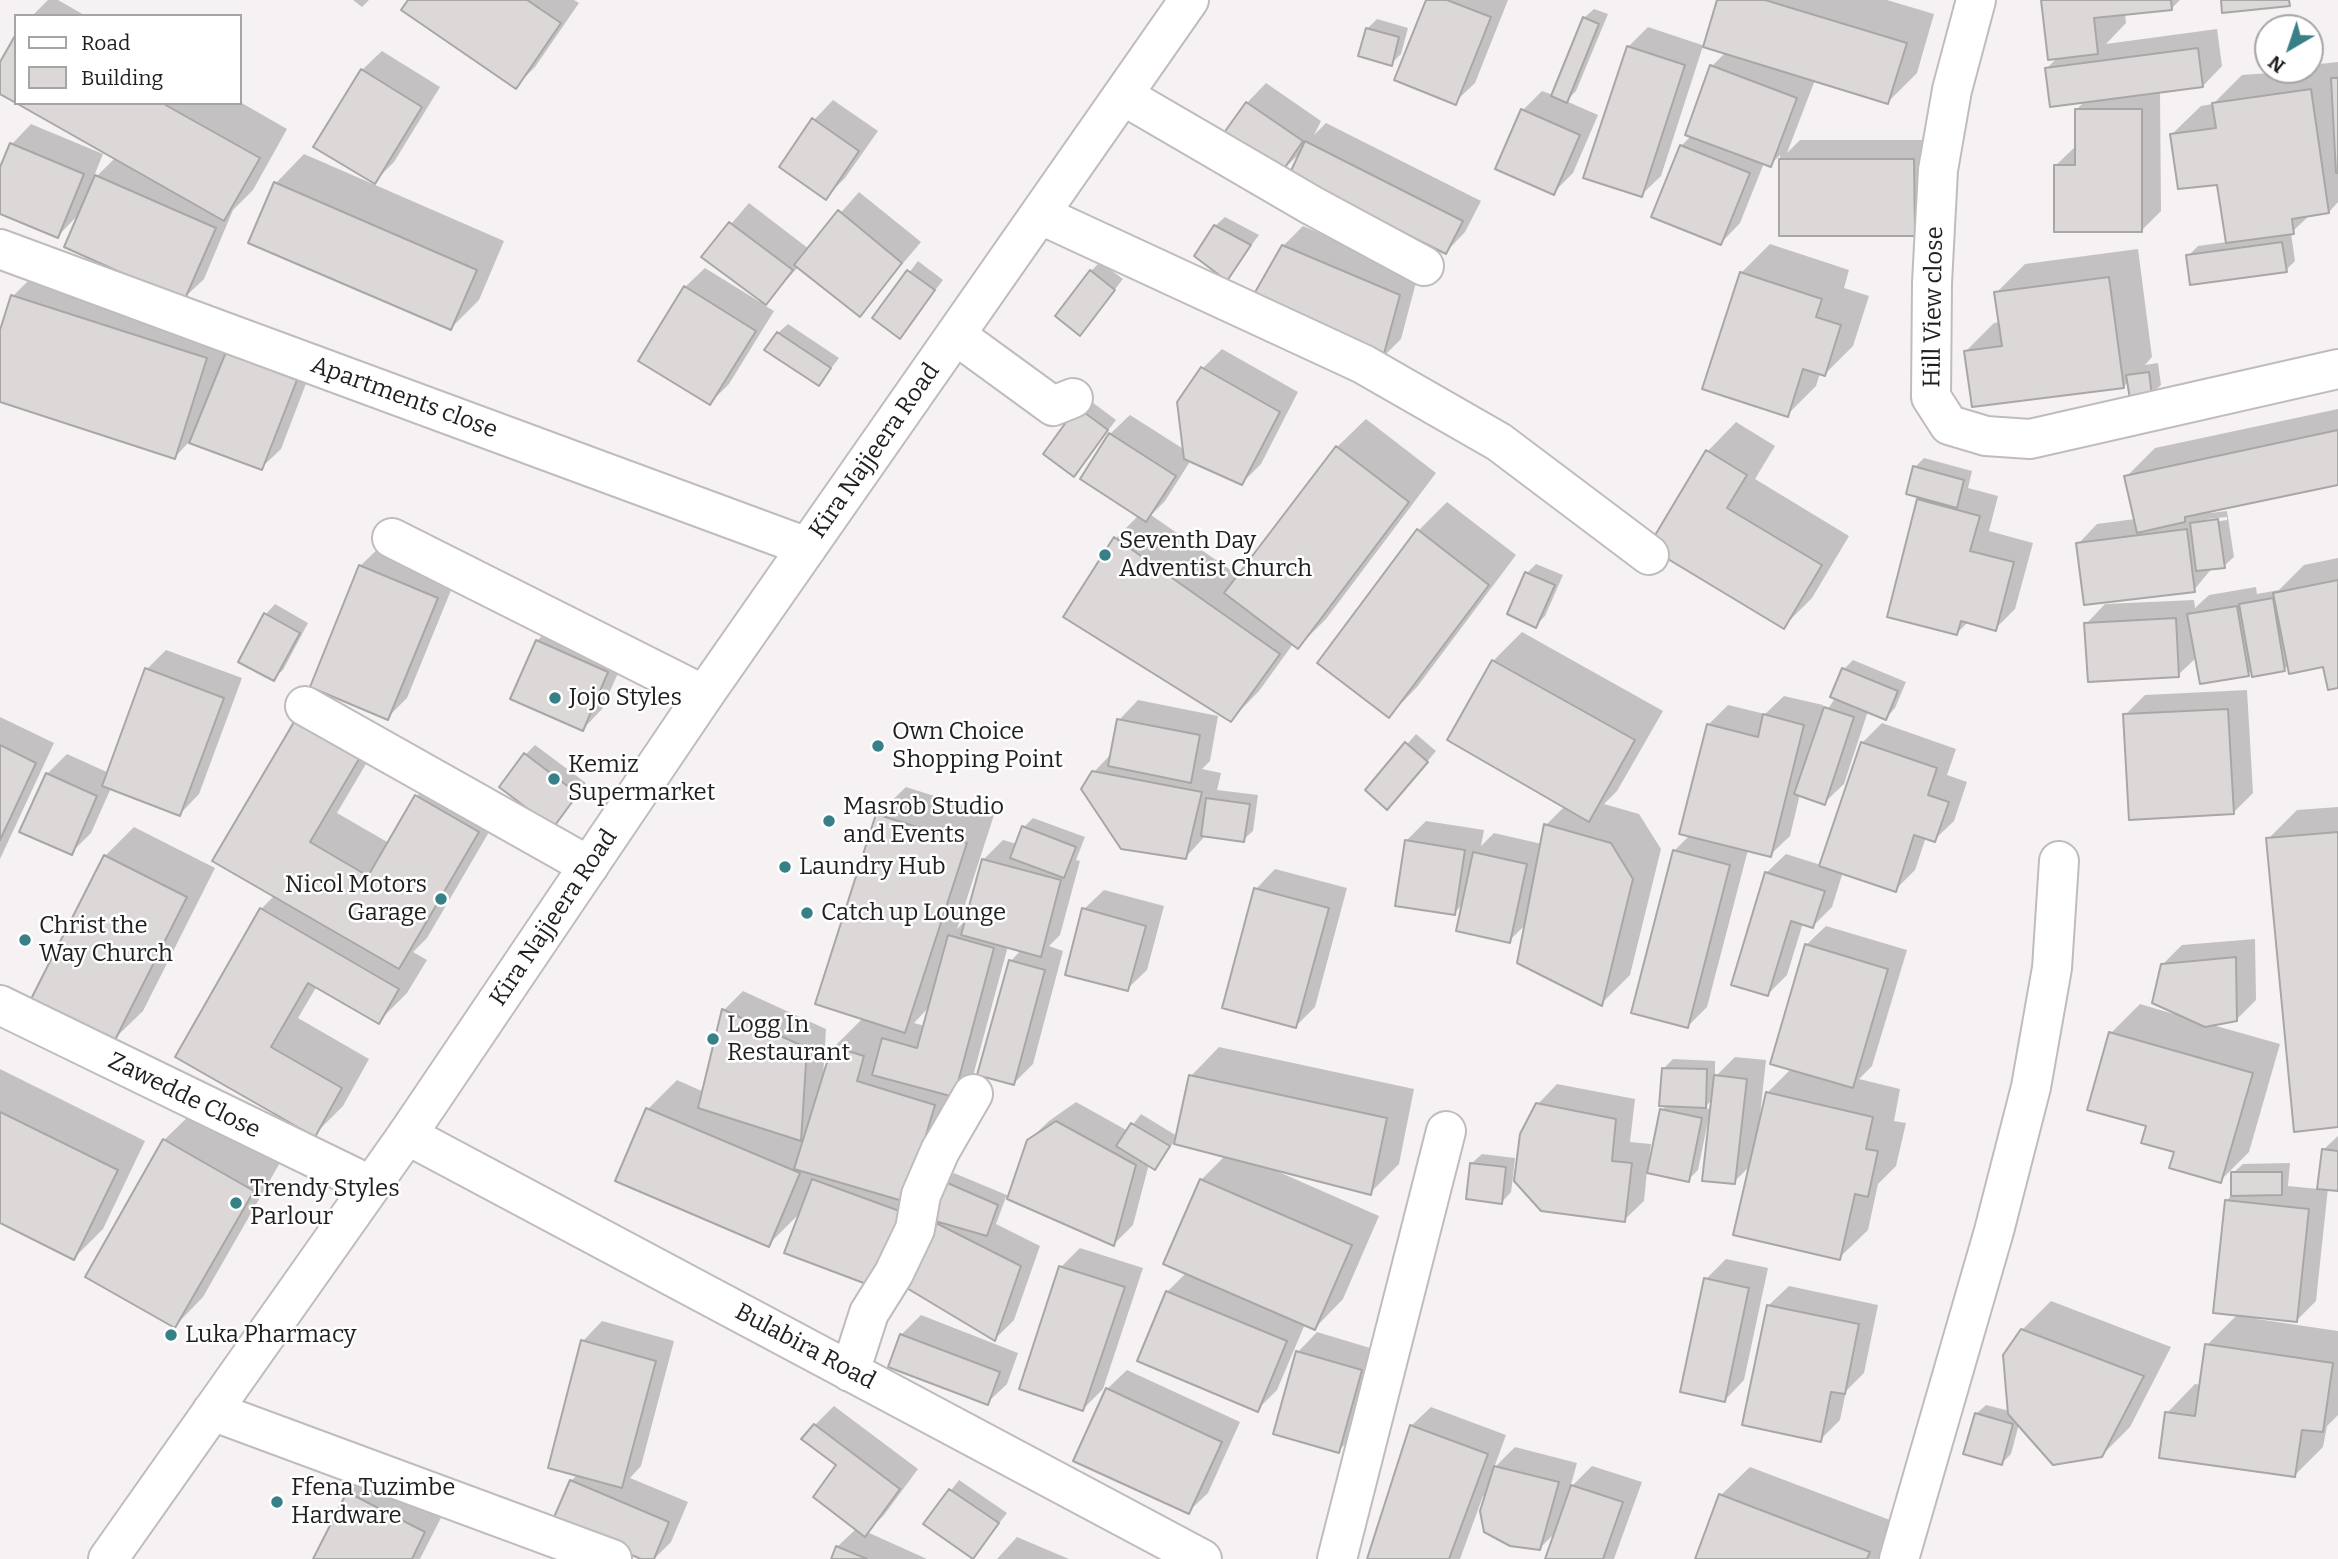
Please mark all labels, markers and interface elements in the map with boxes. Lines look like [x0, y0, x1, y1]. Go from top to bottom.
legend [14, 14, 242, 105]
north arrow [2254, 14, 2324, 84]
text: Road [81, 30, 130, 56]
text: N [2264, 51, 2290, 78]
text: Building [81, 65, 163, 91]
street label: Hill View close [1918, 226, 1950, 388]
street label: Apartments close [307, 351, 501, 445]
street label: Kira Najjeera Road [804, 358, 946, 544]
place label: Seventh Day Adventist Church [1119, 527, 1312, 583]
marker: Seventh Day Adventist Church [1097, 547, 1113, 563]
place label: Jojo Styles [569, 684, 682, 712]
marker: Jojo Styles [547, 690, 563, 706]
place label: Own Choice Shopping Point [892, 718, 1063, 774]
marker: Own Choice Shopping Point [870, 738, 886, 754]
place label: Kemiz Supermarket [568, 751, 715, 807]
marker: Kemiz Supermarket [546, 771, 562, 787]
place label: Masrob Studio and Events [843, 793, 1004, 849]
marker: Masrob Studio and Events [821, 813, 837, 829]
street label: Kira Najjeera Road [484, 824, 624, 1012]
place label: Laundry Hub [799, 853, 946, 881]
marker: Laundry Hub [777, 859, 793, 875]
place label: Nicol Motors Garage [285, 871, 427, 927]
marker: Nicol Motors Garage [433, 891, 449, 907]
place label: Catch up Lounge [821, 899, 1006, 927]
marker: Catch up Lounge [799, 905, 815, 921]
place label: Christ the Way Church [39, 912, 173, 968]
marker: Christ the Way Church [17, 932, 33, 948]
place label: Logg In Restaurant [727, 1011, 850, 1067]
marker: Logg In Restaurant [705, 1031, 721, 1047]
street label: Zawedde Close [103, 1047, 265, 1145]
place label: Trendy Styles Parlour [250, 1175, 400, 1231]
marker: Trendy Styles Parlour [228, 1195, 244, 1211]
street label: Bulabira Road [730, 1298, 880, 1396]
place label: Luka Pharmacy [185, 1321, 357, 1349]
marker: Luka Pharmacy [163, 1327, 179, 1343]
place label: Ffena Tuzimbe Hardware [291, 1474, 455, 1530]
marker: Ffena Tuzimbe Hardware [269, 1494, 285, 1510]

